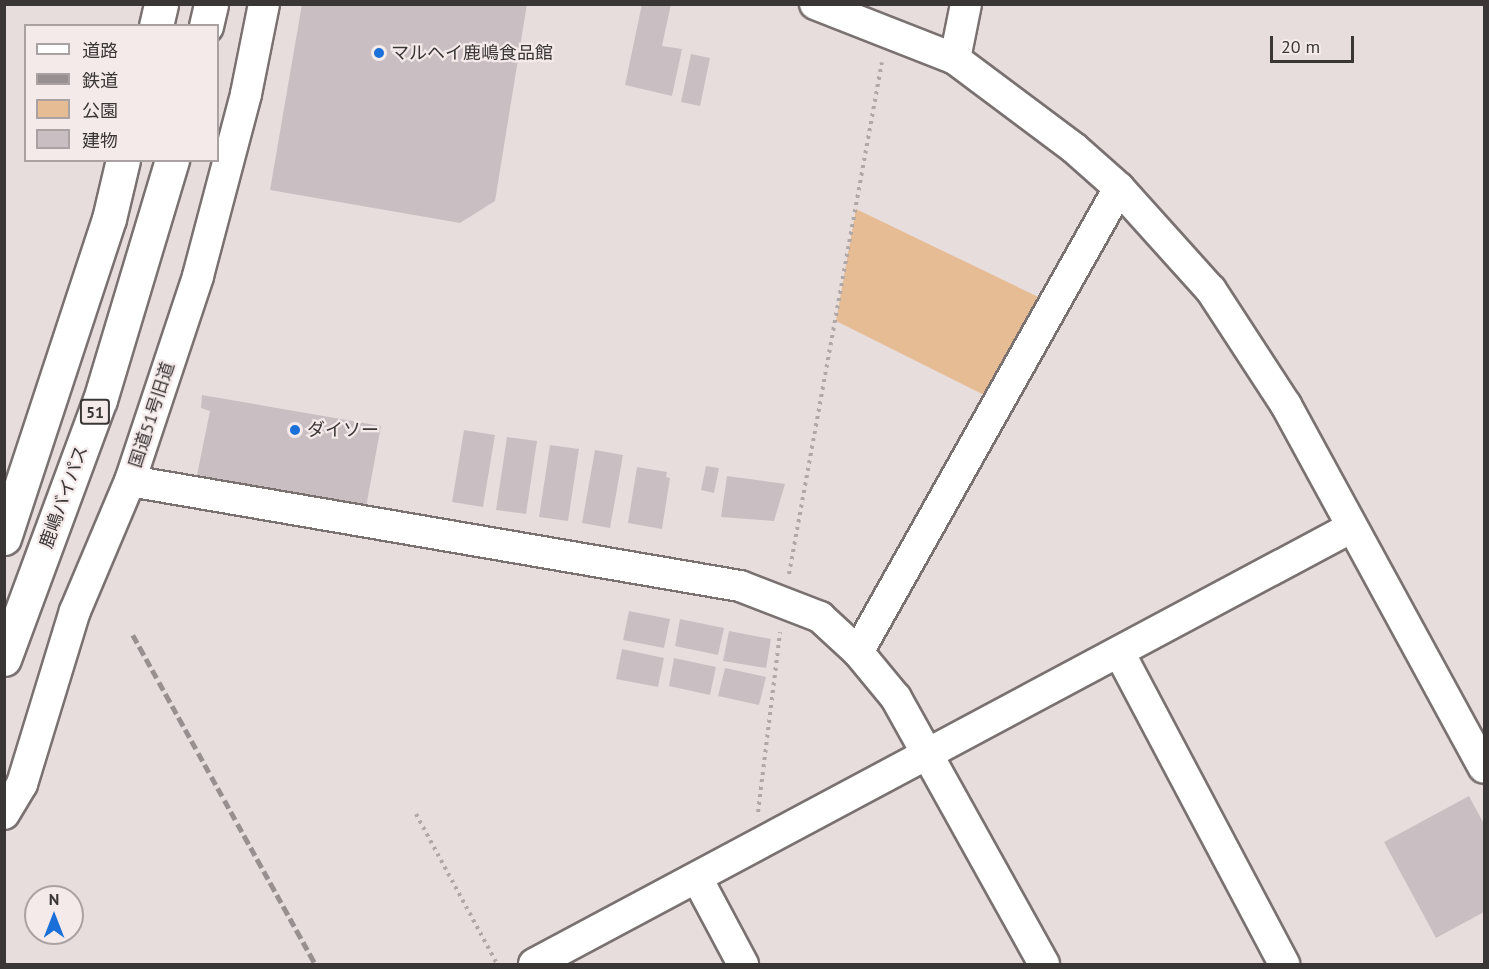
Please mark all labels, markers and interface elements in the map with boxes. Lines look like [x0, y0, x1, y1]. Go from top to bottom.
legend [24, 24, 219, 162]
scale bar [1273, 24, 1357, 62]
text: 20 m [1281, 35, 1320, 58]
text: 道路 [82, 39, 118, 62]
place label: マルヘイ鹿嶋食品館 [391, 42, 553, 64]
marker: マルヘイ鹿嶋食品館 [372, 46, 386, 60]
text: 鉄道 [82, 69, 118, 92]
text: 公園 [82, 99, 118, 122]
text: 建物 [82, 129, 118, 152]
street label: 国道51号旧道 [125, 360, 179, 470]
road number: 51 [78, 399, 112, 425]
place label: ダイソー [307, 419, 379, 441]
marker: ダイソー [288, 423, 302, 437]
street label: 鹿嶋バイパス [35, 443, 93, 551]
north arrow [24, 885, 84, 945]
text: N [49, 889, 59, 909]

